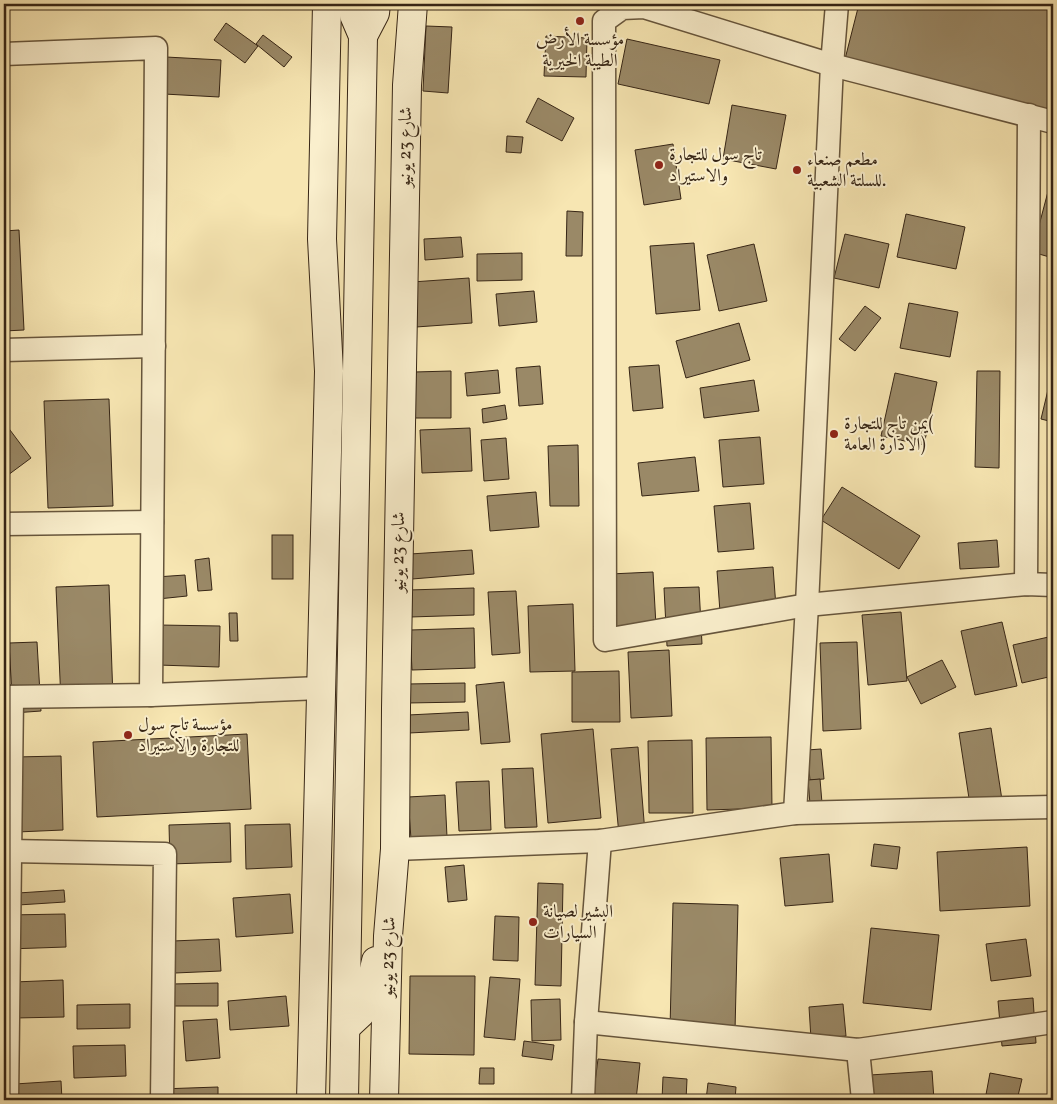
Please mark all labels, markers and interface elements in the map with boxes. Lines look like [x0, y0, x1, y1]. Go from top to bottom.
marker: مؤسسة الأرض الطيبة الخيرية [574, 15, 586, 27]
place label: مؤسسة الأرض الطيبة الخيرية [536, 26, 624, 74]
street label: شارع 23 يونيو [393, 106, 420, 190]
place label: تاج سول للتجارة والاستيراد [669, 143, 762, 189]
place label: مطعم صنعاء للسلتة الشعبية. [807, 148, 886, 194]
marker: تاج سول للتجارة والاستيراد [653, 159, 665, 171]
marker: مطعم صنعاء للسلتة الشعبية. [791, 164, 803, 176]
place label: يمن تاج للتجارة( الادارة العامة) [844, 412, 934, 458]
marker: يمن تاج للتجارة( الادارة العامة) [828, 428, 840, 440]
street label: شارع 23 يونيو [386, 511, 413, 595]
place label: مؤسسة تاج سول للتجارة والاستيراد [138, 713, 240, 759]
marker: مؤسسة تاج سول للتجارة والاستيراد [122, 729, 134, 741]
place label: البشير لصيانة السيارات [543, 900, 613, 946]
street label: شارع 23 يونيو [375, 916, 404, 1000]
marker: البشير لصيانة السيارات [527, 916, 539, 928]

